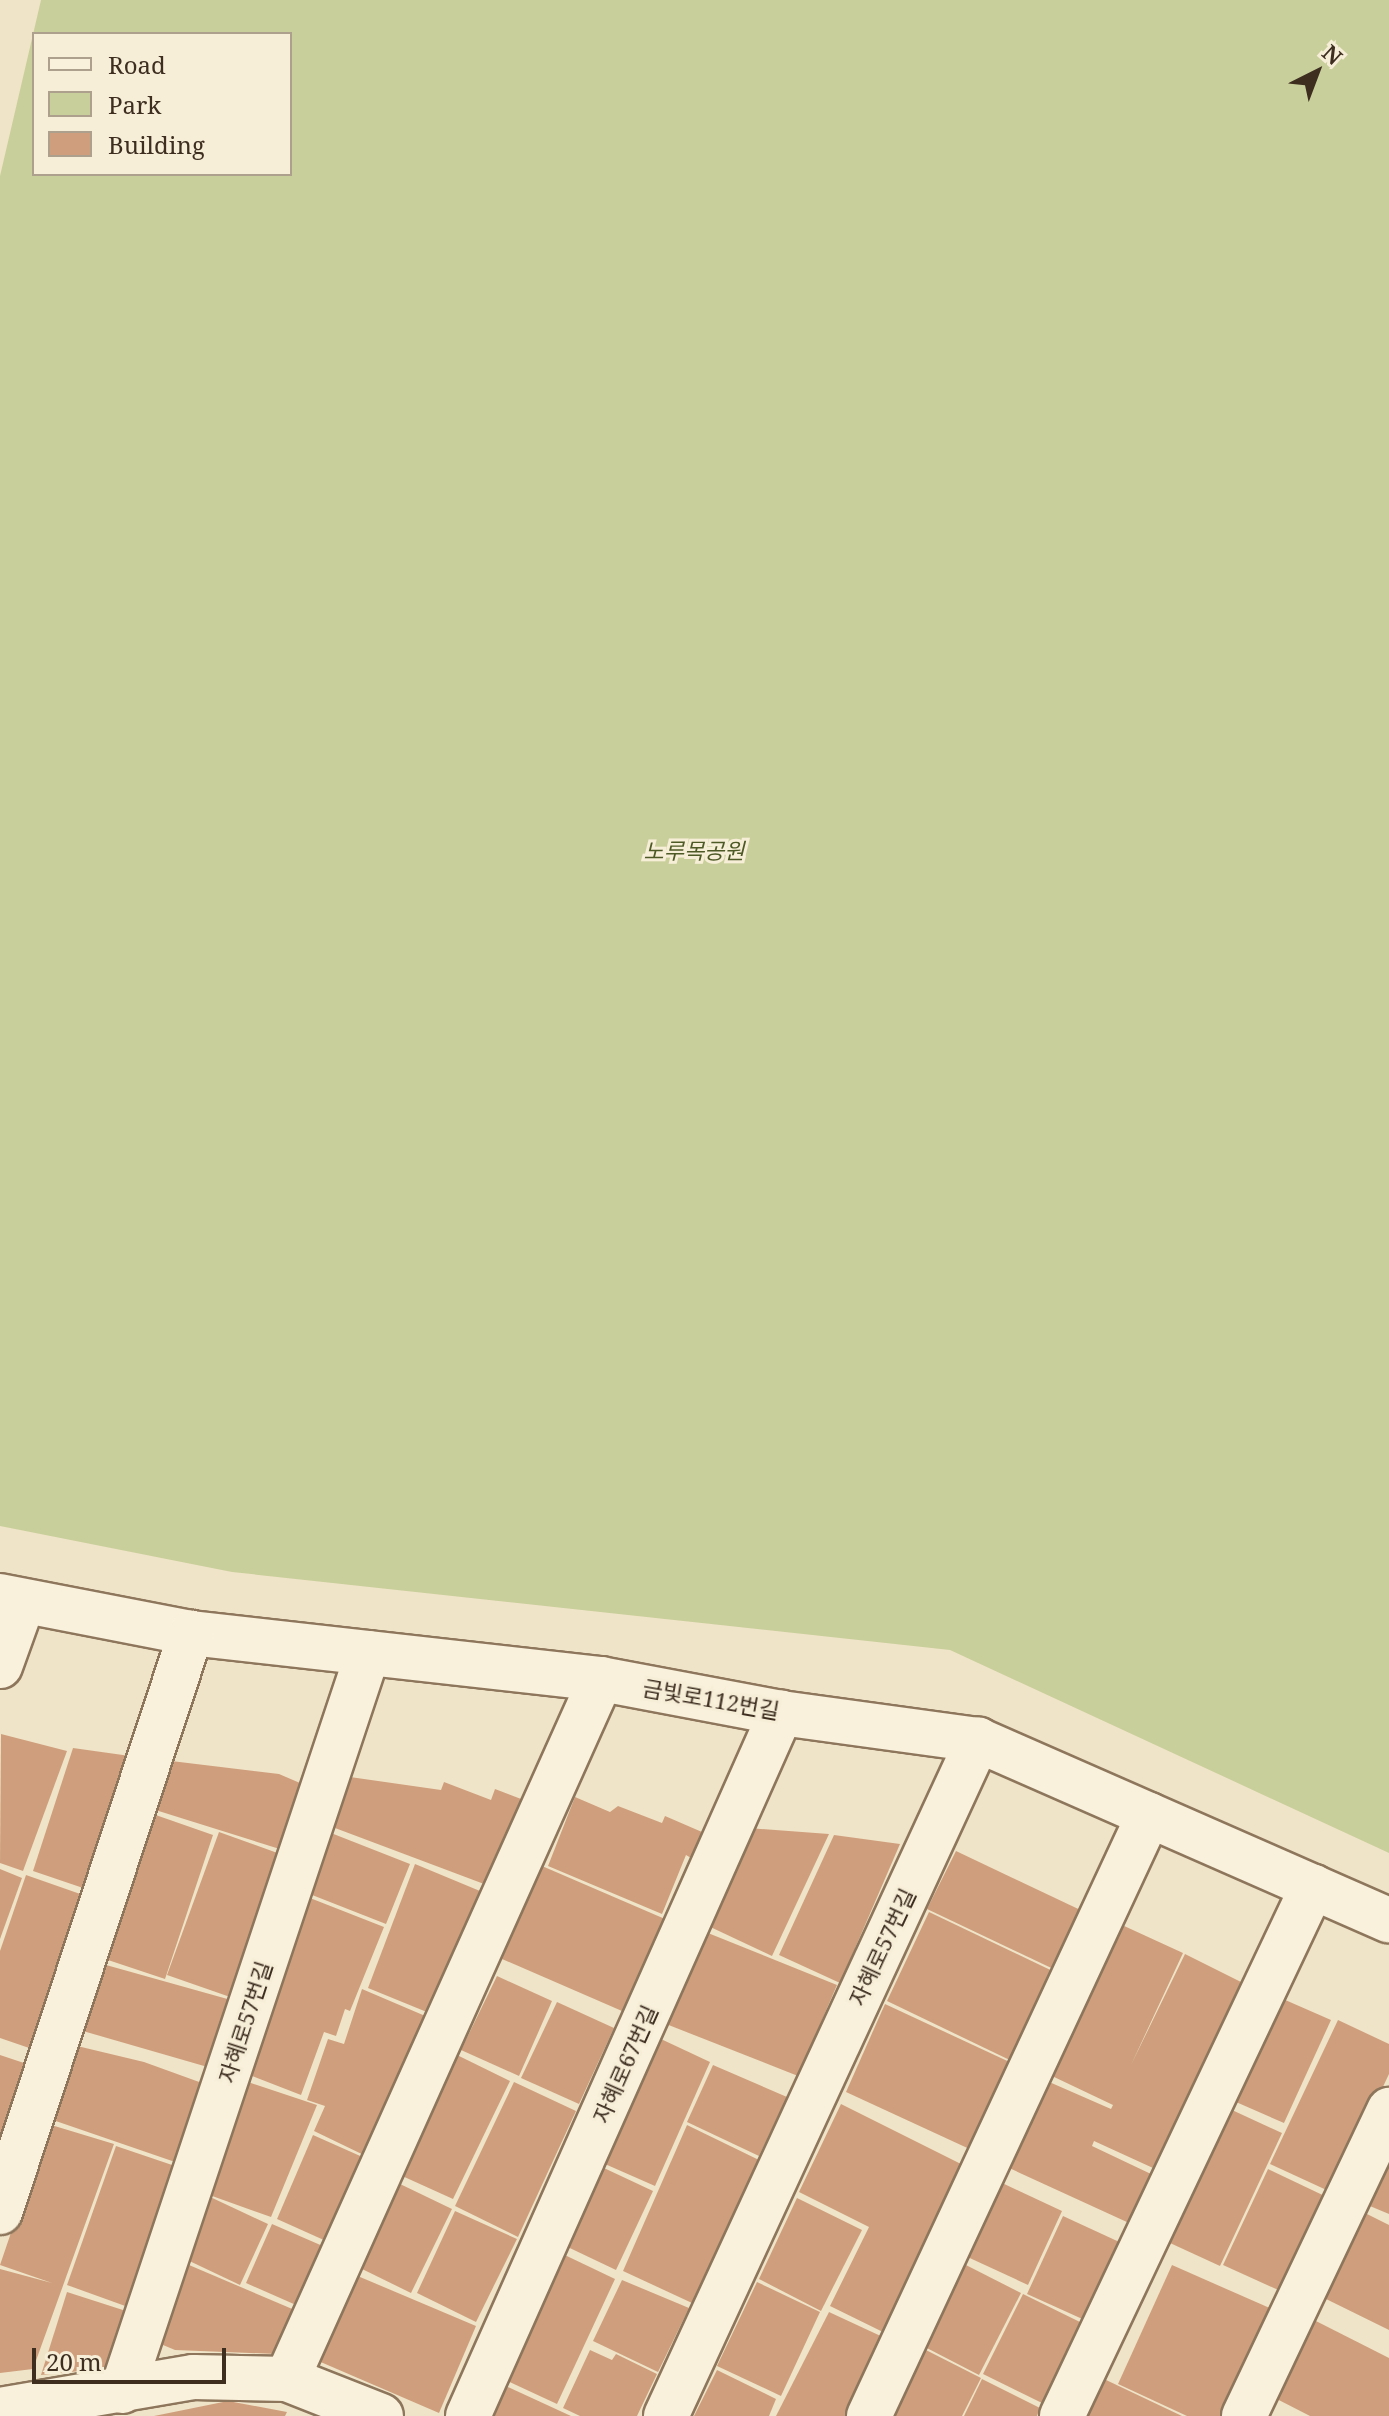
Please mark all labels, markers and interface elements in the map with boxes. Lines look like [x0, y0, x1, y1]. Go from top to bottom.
legend [32, 32, 292, 176]
north arrow [1277, 32, 1357, 112]
text: N [1317, 37, 1350, 71]
text: Road [108, 48, 166, 81]
text: Park [108, 88, 161, 121]
text: Building [108, 128, 205, 161]
park label: 노루목공원 [643, 838, 745, 864]
street label: 금빛로112번길 [641, 1674, 781, 1724]
street label: 자혜로57번길 [843, 1884, 921, 2010]
street label: 자혜로57번길 [213, 1958, 277, 2086]
street label: 자혜로67번길 [587, 2001, 663, 2127]
scale bar [36, 2332, 230, 2382]
text: 20 m [46, 2345, 102, 2378]

